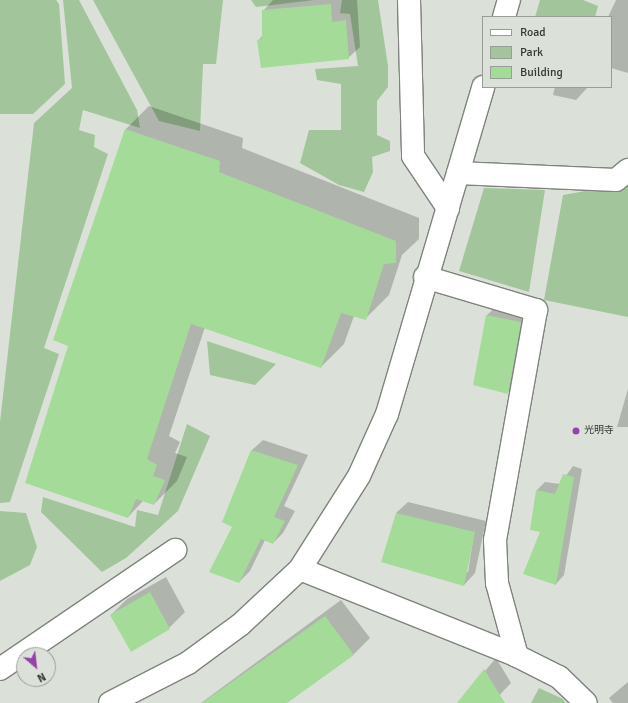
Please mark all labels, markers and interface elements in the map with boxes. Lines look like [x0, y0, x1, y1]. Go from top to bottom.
legend [482, 16, 612, 88]
text: Road [520, 25, 546, 40]
text: Park [520, 45, 543, 60]
text: Building [520, 65, 563, 80]
place label: 光明寺 [584, 425, 614, 437]
marker: 光明寺 [571, 426, 581, 436]
north arrow [16, 647, 56, 687]
text: N [35, 670, 48, 685]

